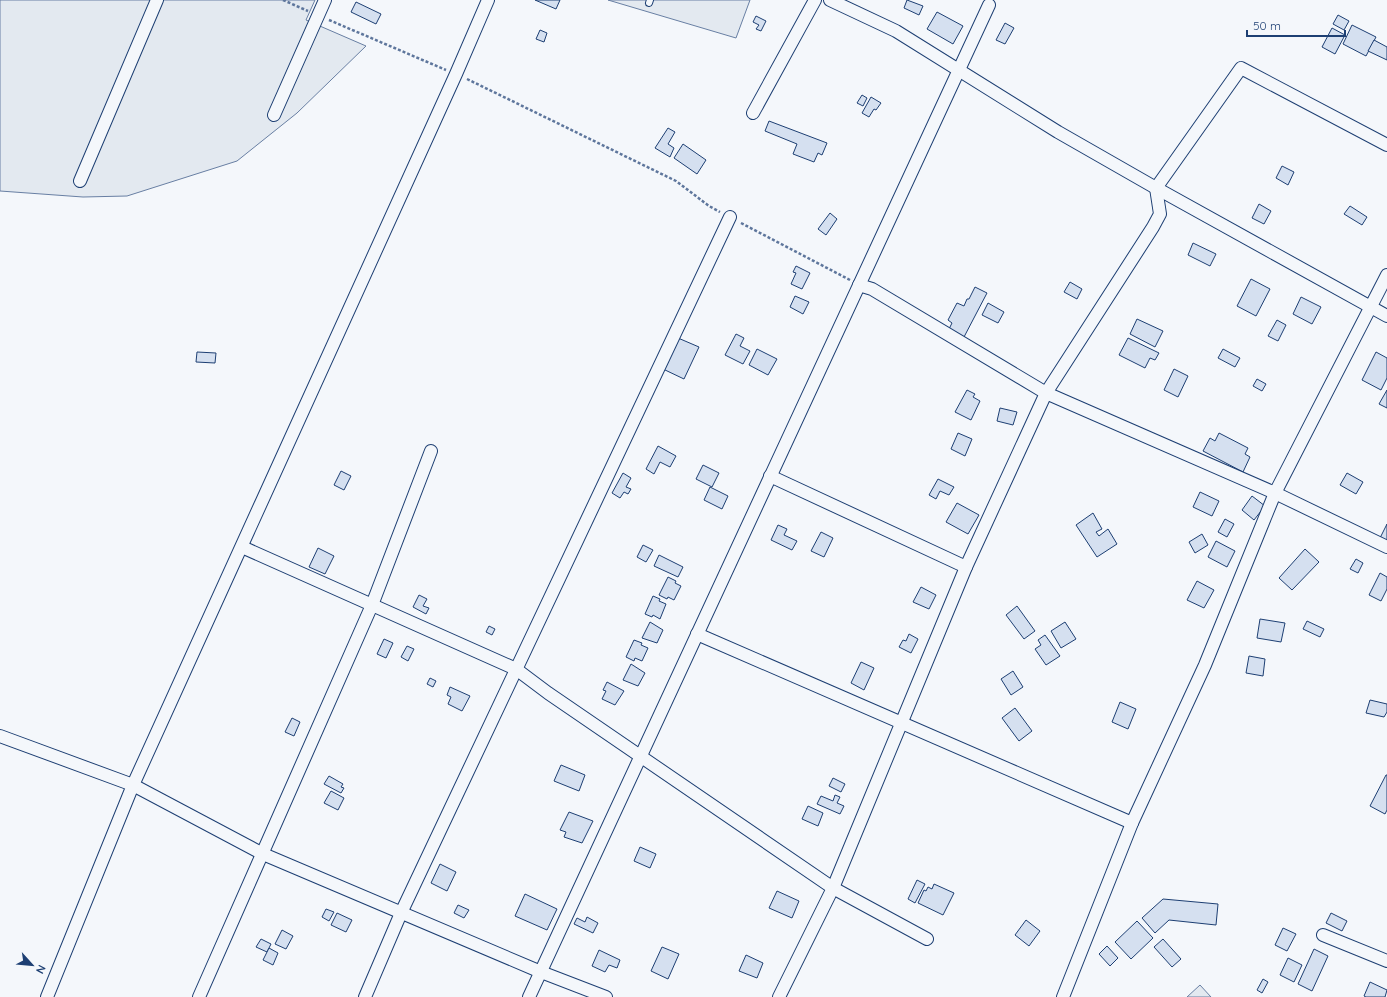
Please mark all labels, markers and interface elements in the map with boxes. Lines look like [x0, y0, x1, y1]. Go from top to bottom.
scale bar [1247, 12, 1345, 38]
text: 50 m [1253, 18, 1281, 33]
north arrow [12, 945, 52, 985]
text: N [33, 963, 49, 976]

